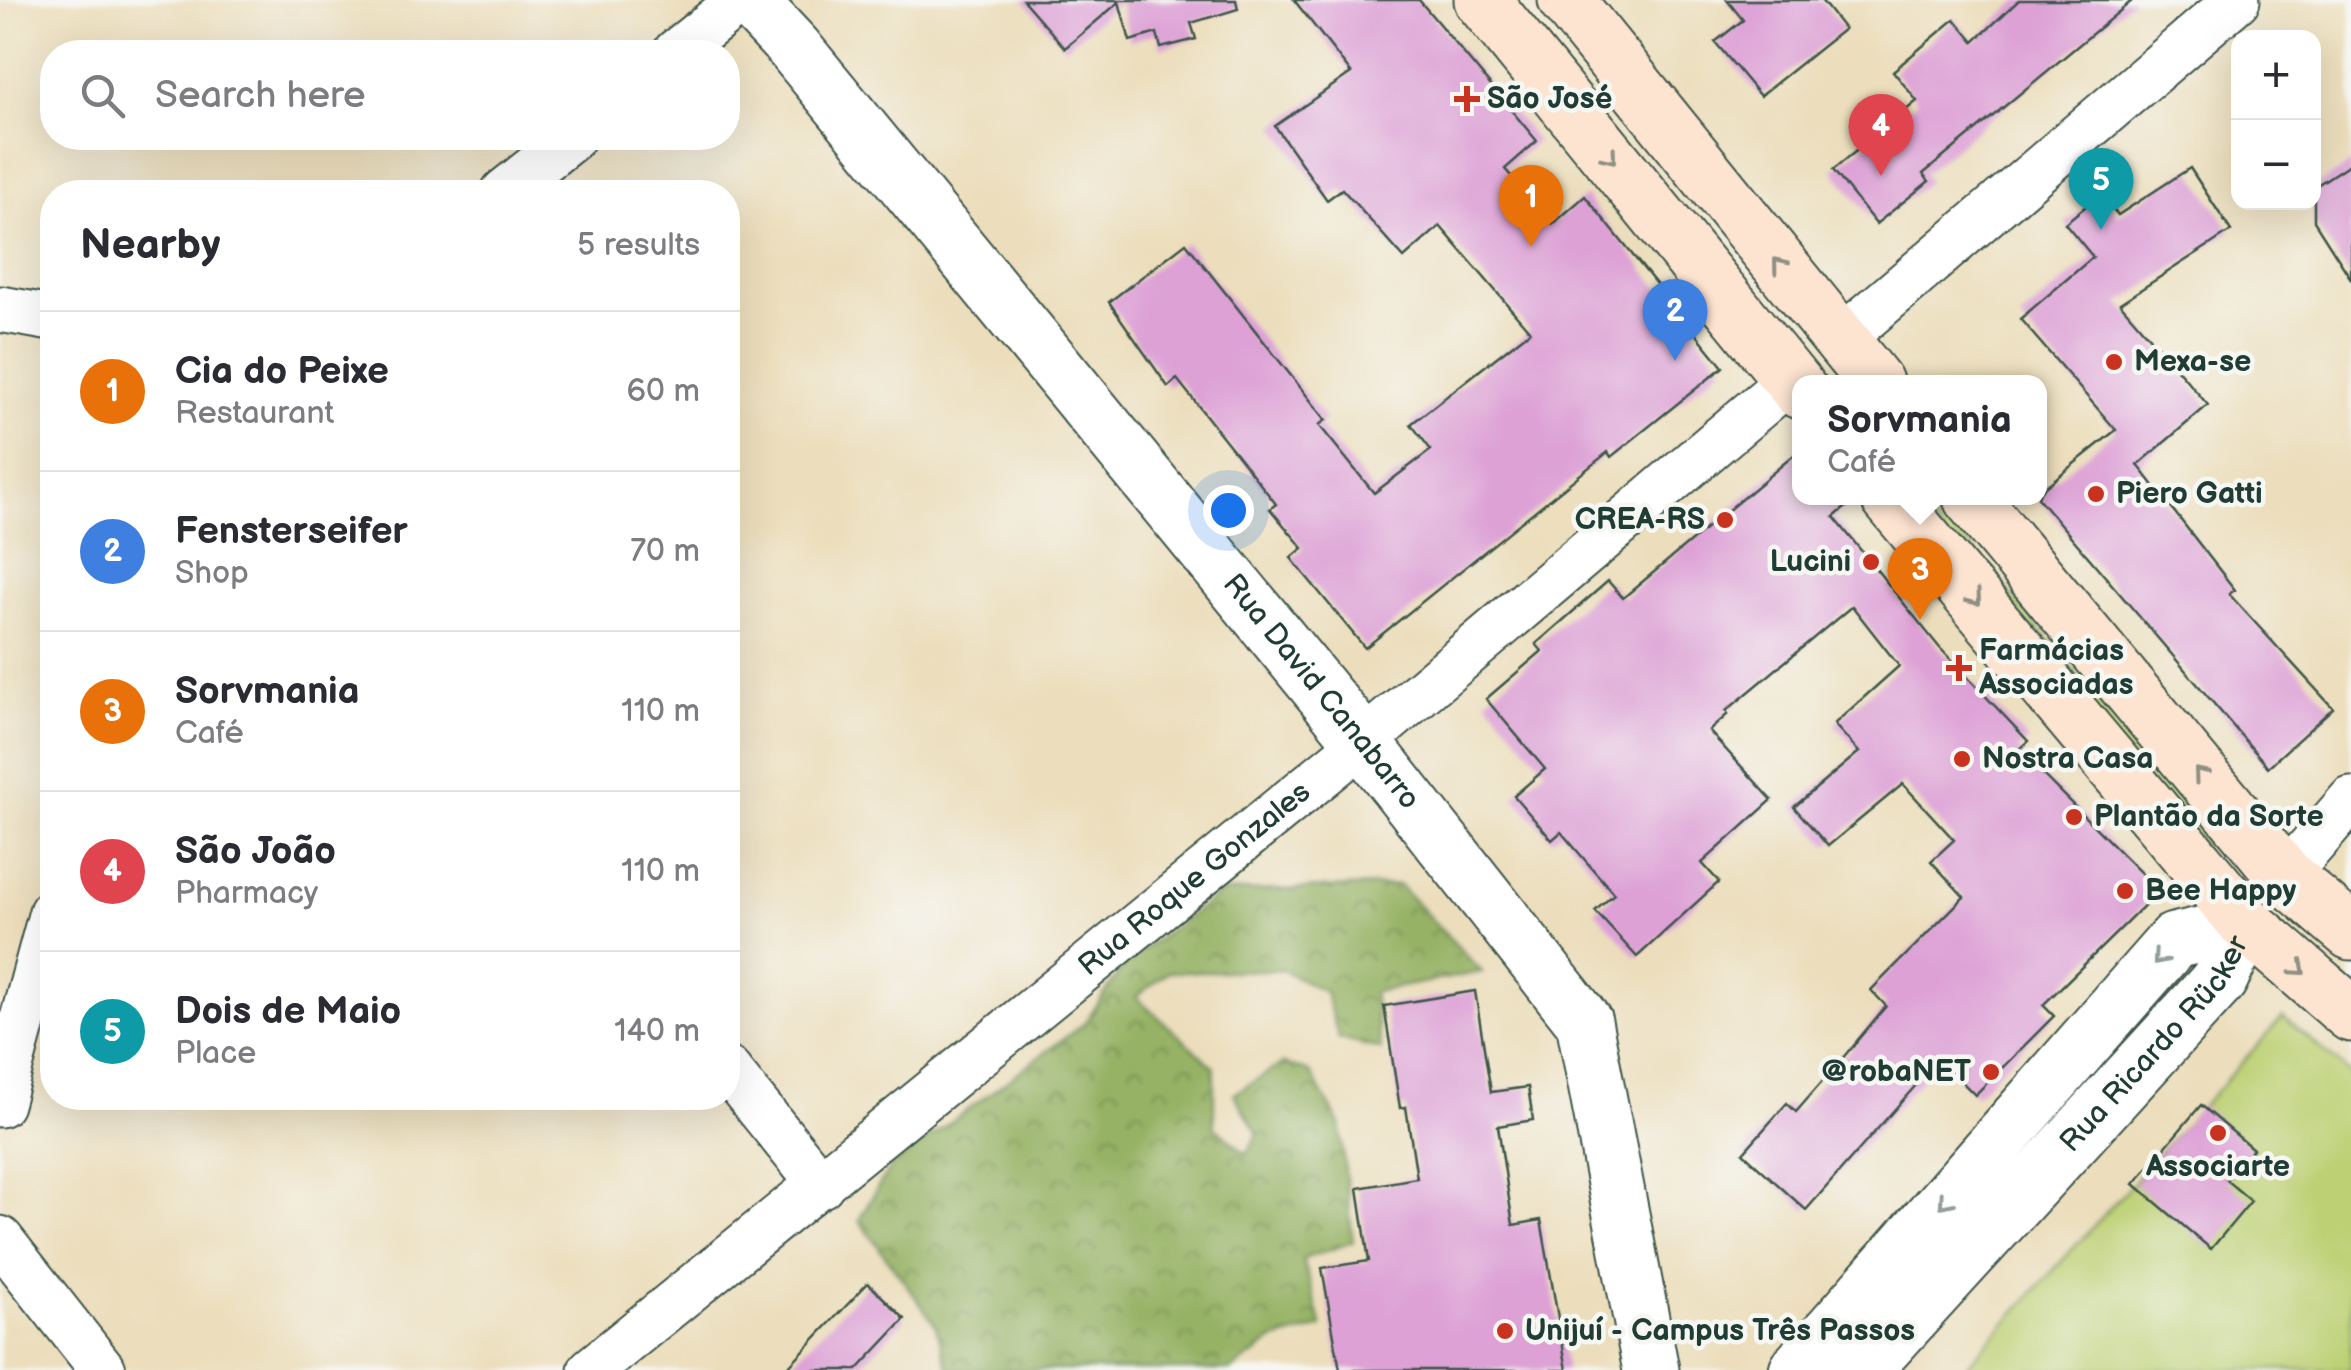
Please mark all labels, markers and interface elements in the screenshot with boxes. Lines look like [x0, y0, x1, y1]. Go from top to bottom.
map controls [2231, 30, 2321, 210]
button: + [2231, 30, 2321, 120]
search box [40, 40, 740, 150]
icon: search [75, 68, 130, 123]
text: Search here [155, 73, 366, 118]
place label: São José [1487, 81, 1612, 117]
marker: São José [1456, 88, 1478, 110]
pin: 4 [1848, 94, 1914, 176]
button: − [2231, 120, 2321, 210]
one-way arrow [1598, 146, 1616, 164]
pin: 5 [2068, 148, 2134, 230]
pin: 1 [1498, 164, 1564, 247]
text: Nearby [80, 220, 220, 271]
text: 5 results [577, 226, 700, 265]
one-way arrow [1773, 257, 1791, 275]
pin: 2 [1642, 278, 1708, 361]
place label: Mexa-se [2134, 344, 2251, 380]
text: Cia do Peixe [175, 349, 389, 394]
marker: Mexa-se [2103, 351, 2125, 373]
text: 1 [106, 372, 119, 411]
text: 60 m [627, 372, 700, 411]
popup [1792, 375, 2047, 505]
text: Restaurant [175, 394, 334, 433]
text: Sorvmania [1827, 398, 2012, 443]
text: Café [1827, 443, 1896, 482]
place label: Piero Gatti [2116, 476, 2263, 512]
marker: Piero Gatti [2085, 483, 2107, 505]
your location [1203, 485, 1254, 536]
place label: CREA-RS [1575, 502, 1705, 538]
text: Fensterseifer [175, 509, 408, 554]
marker: CREA-RS [1714, 509, 1736, 531]
text: 2 [103, 532, 122, 571]
text: 70 m [630, 532, 700, 571]
pin: 3 [1888, 538, 1952, 620]
place label: Lucini [1770, 544, 1851, 580]
marker: Lucini [1860, 551, 1882, 573]
text: Shop [175, 554, 249, 593]
street label: Rua David Canabarro [1215, 567, 1427, 817]
one-way arrow [1963, 587, 1981, 606]
place label: Farmácias Associadas [1978, 633, 2133, 703]
marker: Farmácias Associadas [1948, 657, 1970, 679]
text: Sorvmania [175, 669, 360, 714]
text: 3 [103, 692, 122, 731]
text: 110 m [621, 692, 700, 731]
text: Café [175, 714, 244, 753]
place label: Nostra Casa [1982, 741, 2153, 777]
marker: Nostra Casa [1951, 748, 1973, 770]
one-way arrow [2194, 767, 2212, 785]
street label: Rua Roque Gonzales [1071, 774, 1318, 984]
place label: Plantão da Sorte [2094, 799, 2324, 835]
marker: Plantão da Sorte [2063, 806, 2085, 828]
text: São João [175, 829, 336, 874]
text: 4 [103, 852, 122, 891]
text: 110 m [621, 852, 700, 891]
place label: Bee Happy [2145, 873, 2297, 909]
text: Pharmacy [175, 874, 318, 913]
marker: Bee Happy [2114, 880, 2136, 902]
street label: Rua Ricardo Rücker [2053, 929, 2257, 1160]
one-way arrow [2153, 946, 2171, 965]
one-way arrow [2287, 957, 2306, 975]
text: Dois de Maio [175, 989, 401, 1034]
text: 5 [103, 1012, 122, 1051]
text: 140 m [614, 1012, 700, 1051]
text: Place [175, 1034, 256, 1073]
place label: @robaNET [1821, 1054, 1971, 1090]
marker: @robaNET [1980, 1061, 2002, 1083]
marker: Associarte [2207, 1122, 2229, 1144]
place label: Associarte [2145, 1149, 2290, 1185]
one-way arrow [1938, 1190, 1956, 1209]
place label: Unijuí - Campus Três Passos [1525, 1313, 1915, 1349]
marker: Unijuí - Campus Três Passos [1494, 1320, 1516, 1342]

